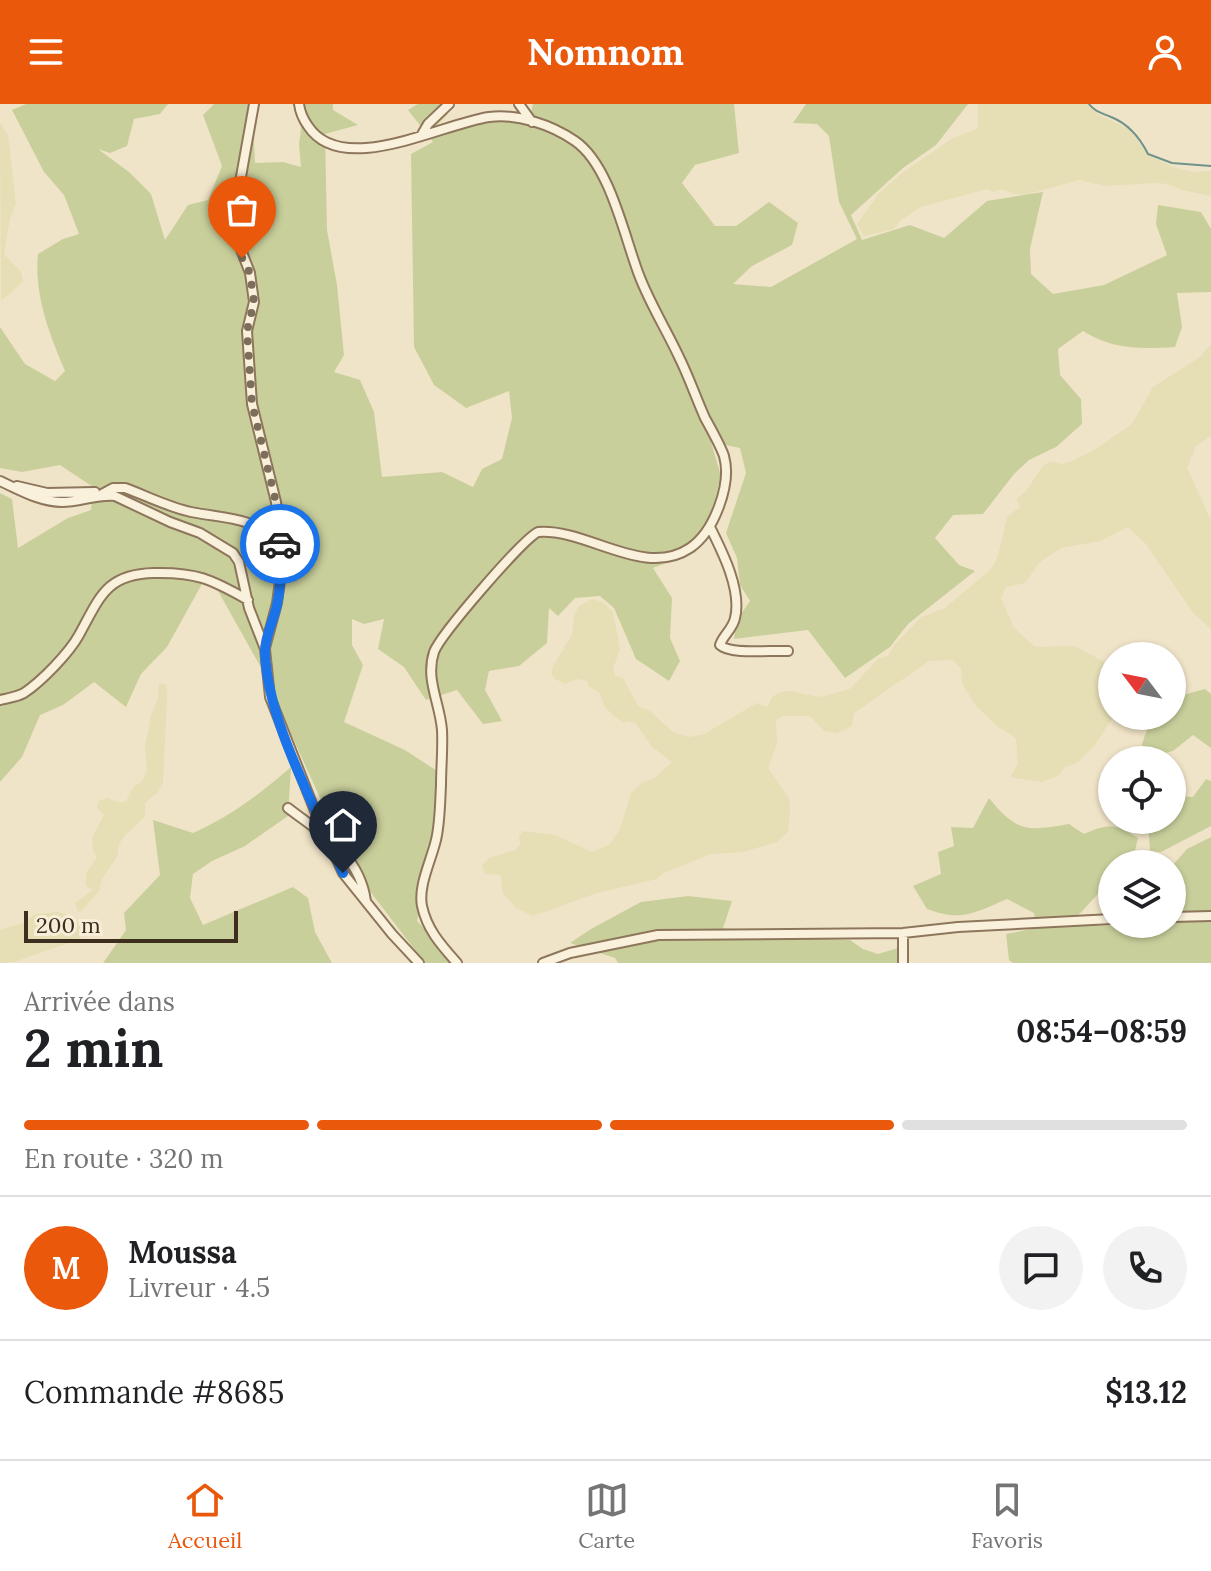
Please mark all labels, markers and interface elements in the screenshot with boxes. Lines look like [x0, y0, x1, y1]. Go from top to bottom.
text: Nomnom [527, 29, 684, 75]
icon: menu [24, 30, 68, 74]
icon: person [1143, 30, 1187, 74]
pin [208, 176, 276, 258]
icon: bag [220, 188, 264, 232]
courier [240, 504, 320, 584]
icon: car [258, 522, 302, 566]
north arrow [1098, 642, 1186, 730]
map controls [1098, 642, 1186, 938]
button: locate [1098, 746, 1186, 834]
pin [309, 791, 377, 873]
icon: home [321, 803, 365, 847]
button: layers [1098, 850, 1186, 938]
scale bar [24, 907, 238, 943]
text: 200 m [36, 911, 101, 939]
text: Arrivée dans [24, 985, 175, 1018]
text: 08:54–08:59 [1016, 1012, 1187, 1050]
text: 2 min [24, 1015, 163, 1081]
text: En route · 320 m [24, 1142, 224, 1175]
button: chat [999, 1226, 1083, 1310]
button: phone [1103, 1226, 1187, 1310]
text: Moussa [128, 1233, 237, 1271]
text: M [51, 1249, 81, 1287]
text: Livreur · 4.5 [128, 1271, 270, 1304]
text: Commande #8685 [24, 1373, 284, 1411]
text: $13.12 [1105, 1373, 1187, 1411]
tab: Accueil [168, 1478, 242, 1554]
tab: Carte [578, 1478, 635, 1554]
tab: Favoris [971, 1478, 1043, 1554]

